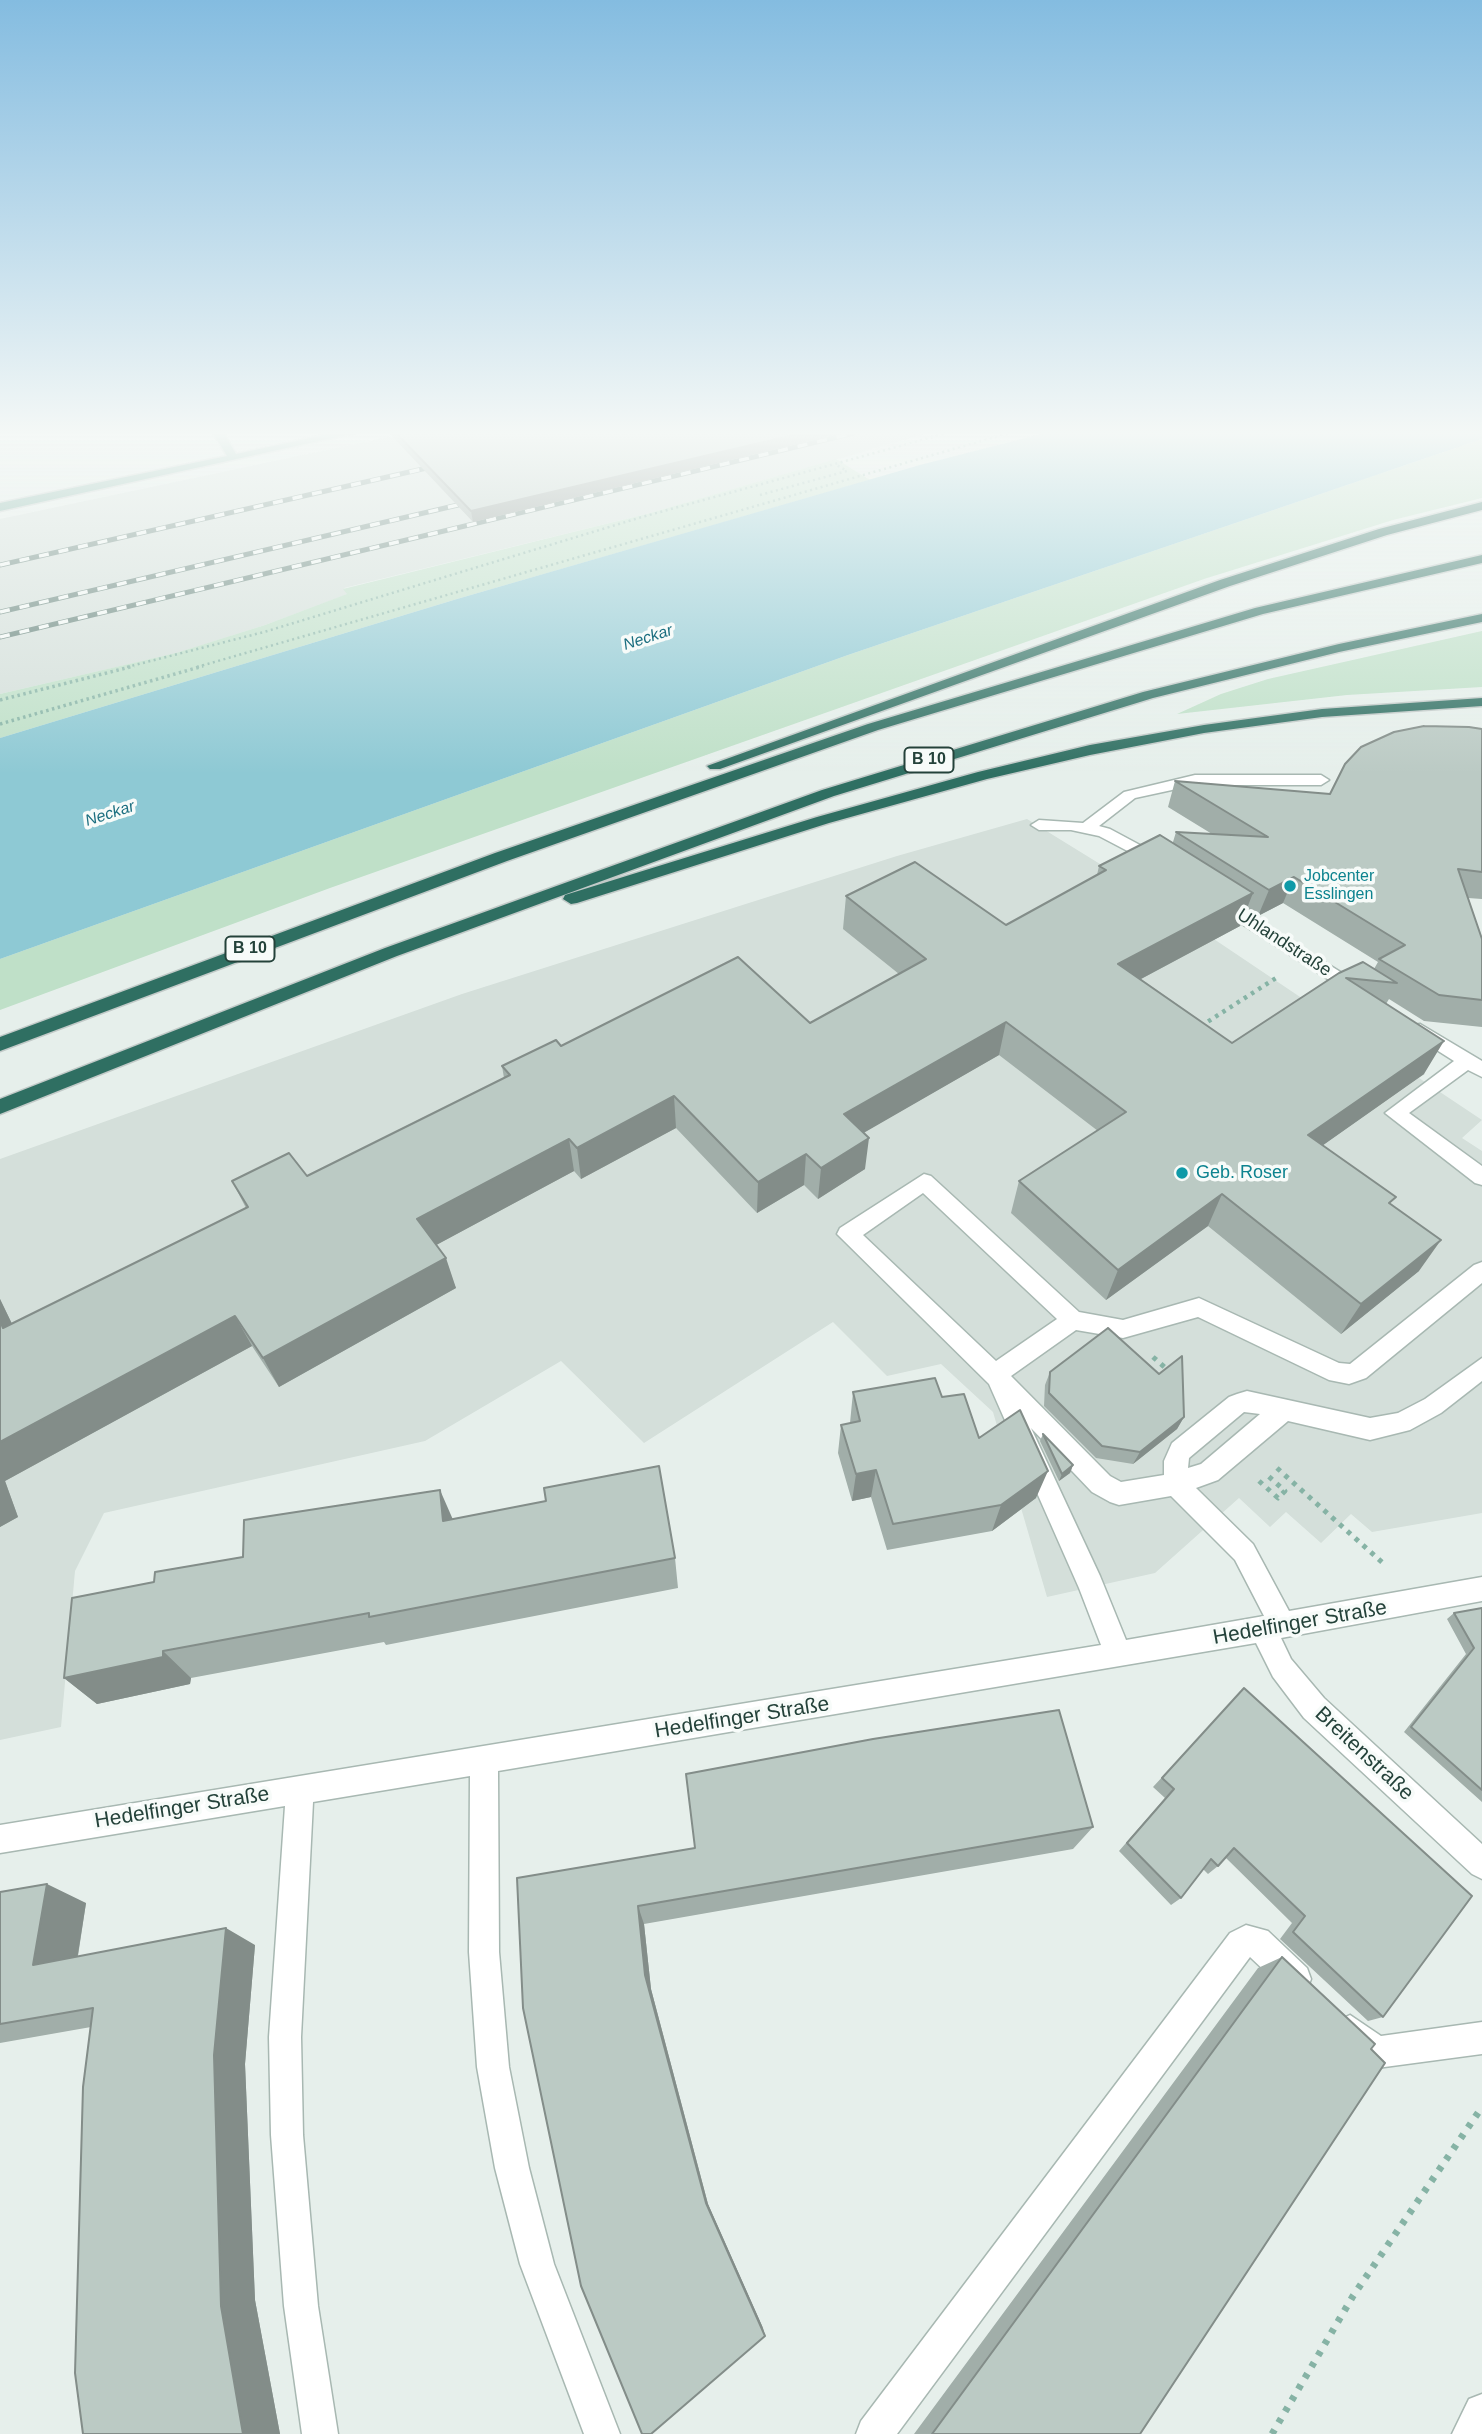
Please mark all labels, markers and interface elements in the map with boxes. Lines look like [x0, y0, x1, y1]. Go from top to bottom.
water label: Neckar [621, 621, 675, 655]
road number: B 10 [904, 748, 954, 772]
water label: Neckar [83, 797, 137, 831]
place label: Jobcenter Esslingen [1304, 867, 1374, 905]
marker: Jobcenter Esslingen [1282, 878, 1298, 894]
street label: Uhlandstraße [1233, 905, 1335, 981]
road number: B 10 [226, 937, 274, 962]
place label: Geb. Roser [1196, 1162, 1288, 1184]
marker: Geb. Roser [1174, 1165, 1190, 1181]
street label: Hedelfinger Straße [1211, 1595, 1389, 1651]
street label: Hedelfinger Straße [653, 1692, 831, 1744]
street label: Breitenstraße [1309, 1702, 1419, 1806]
street label: Hedelfinger Straße [93, 1782, 271, 1834]

